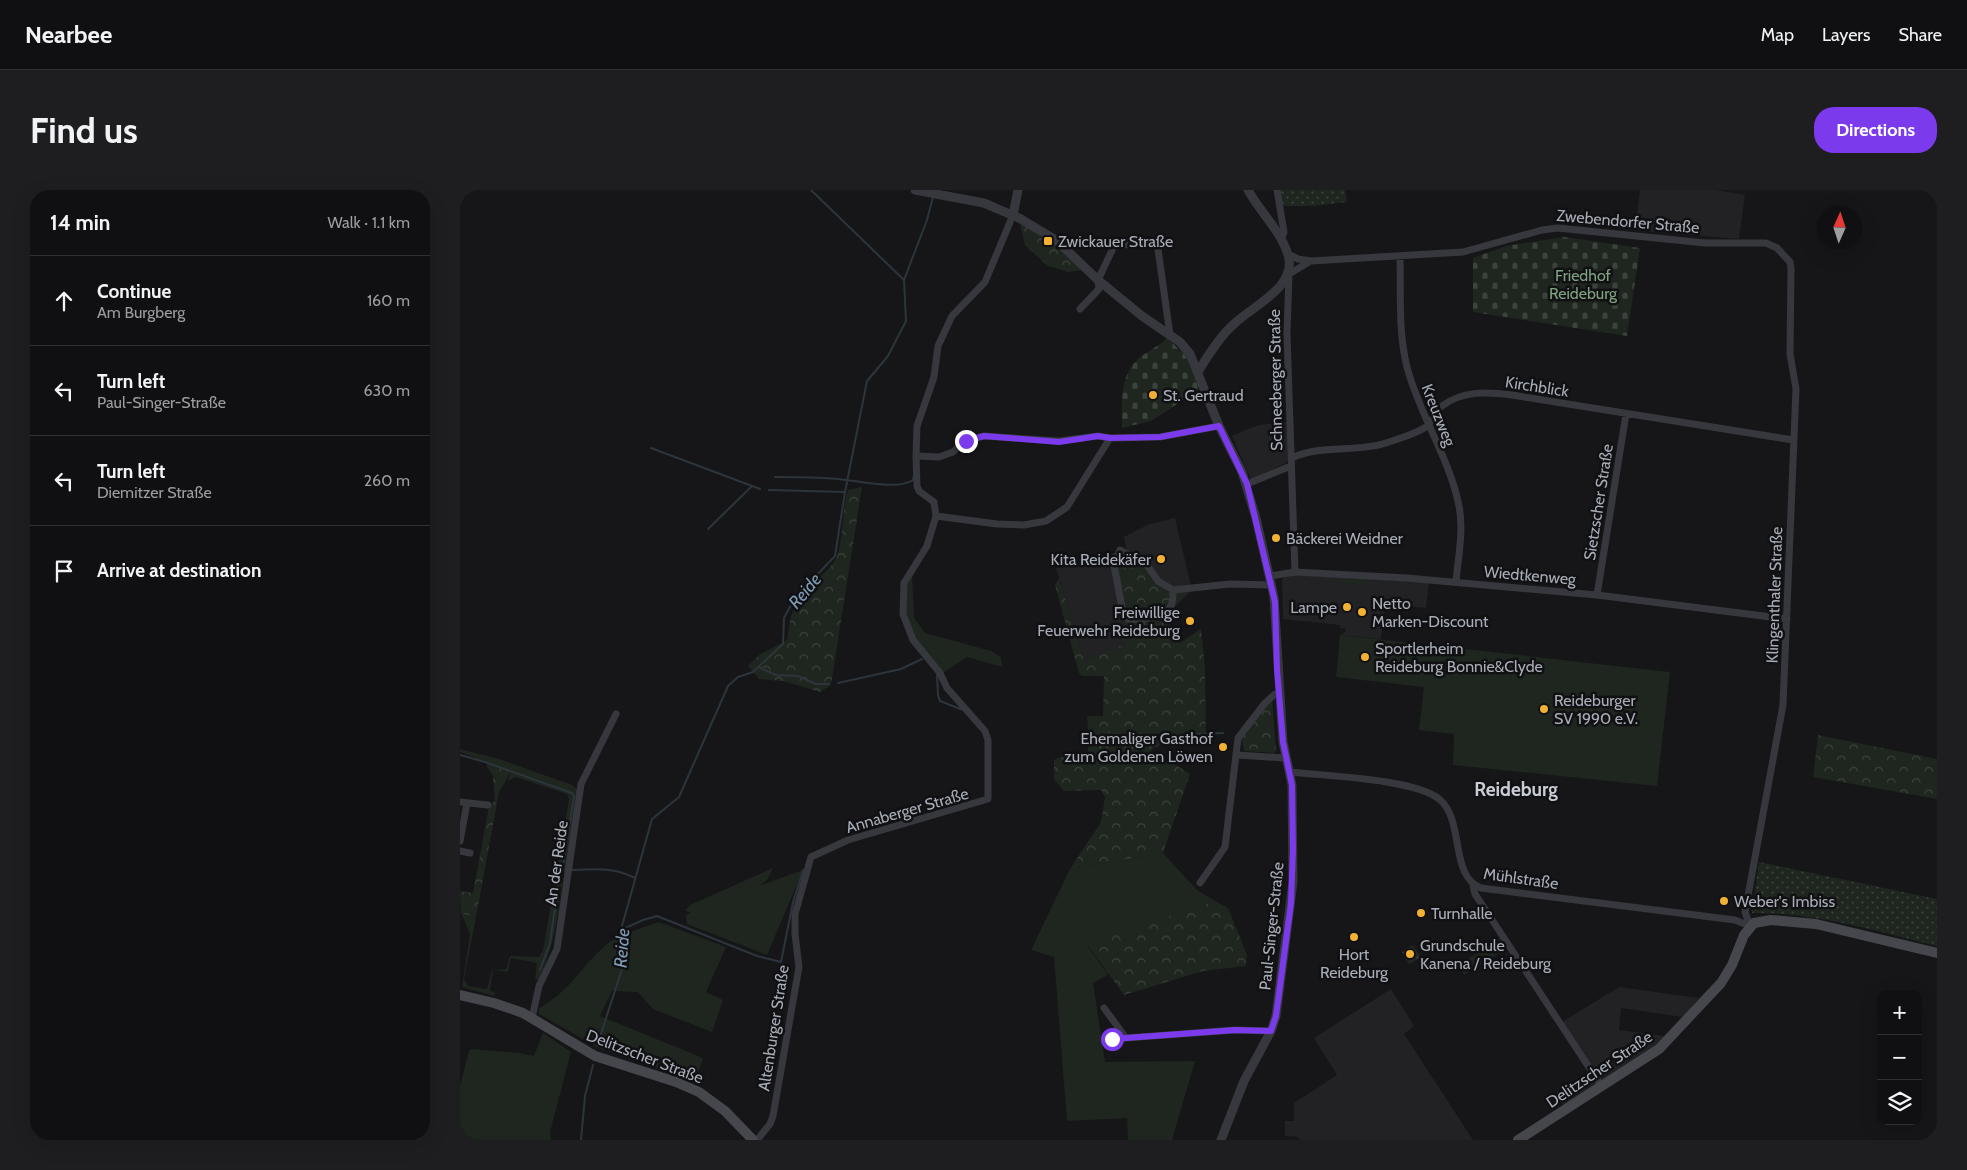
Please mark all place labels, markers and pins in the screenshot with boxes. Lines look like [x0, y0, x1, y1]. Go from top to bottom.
place label: Zwickauer Straße [1058, 232, 1173, 251]
marker: Zwickauer Straße [1042, 235, 1054, 247]
place label: St. Gertraud [1163, 386, 1244, 405]
marker: St. Gertraud [1147, 389, 1159, 401]
place label: Bäckerei Weidner [1286, 529, 1404, 548]
marker: Bäckerei Weidner [1270, 532, 1282, 544]
place label: Kita Reidekäfer [1050, 550, 1152, 569]
marker: Kita Reidekäfer [1155, 553, 1167, 565]
place label: Netto Marken-Discount [1372, 594, 1489, 631]
place label: Lampe [1290, 598, 1337, 617]
marker: Lampe [1341, 601, 1353, 613]
place label: Freiwillige Feuerwehr Reideburg [1037, 603, 1181, 640]
marker: Netto Marken-Discount [1356, 606, 1368, 618]
marker: Freiwillige Feuerwehr Reideburg [1184, 615, 1196, 627]
place label: Sportlerheim Reideburg Bonnie&Clyde [1375, 639, 1543, 676]
marker: Sportlerheim Reideburg Bonnie&Clyde [1359, 651, 1371, 663]
place label: Reideburger SV 1990 e.V. [1554, 691, 1638, 728]
marker: Reideburger SV 1990 e.V. [1538, 703, 1550, 715]
place label: Ehemaliger Gasthof zum Goldenen Löwen [1064, 729, 1214, 766]
marker: Ehemaliger Gasthof zum Goldenen Löwen [1217, 741, 1229, 753]
place label: Weber's Imbiss [1734, 892, 1835, 911]
marker: Weber's Imbiss [1718, 895, 1730, 907]
place label: Turnhalle [1431, 904, 1493, 923]
marker: Turnhalle [1415, 907, 1427, 919]
marker: Hort Reideburg [1348, 931, 1360, 943]
place label: Grundschule Kanena / Reideburg [1420, 936, 1552, 973]
place label: Hort Reideburg [1320, 945, 1389, 982]
marker: Grundschule Kanena / Reideburg [1404, 948, 1416, 960]

